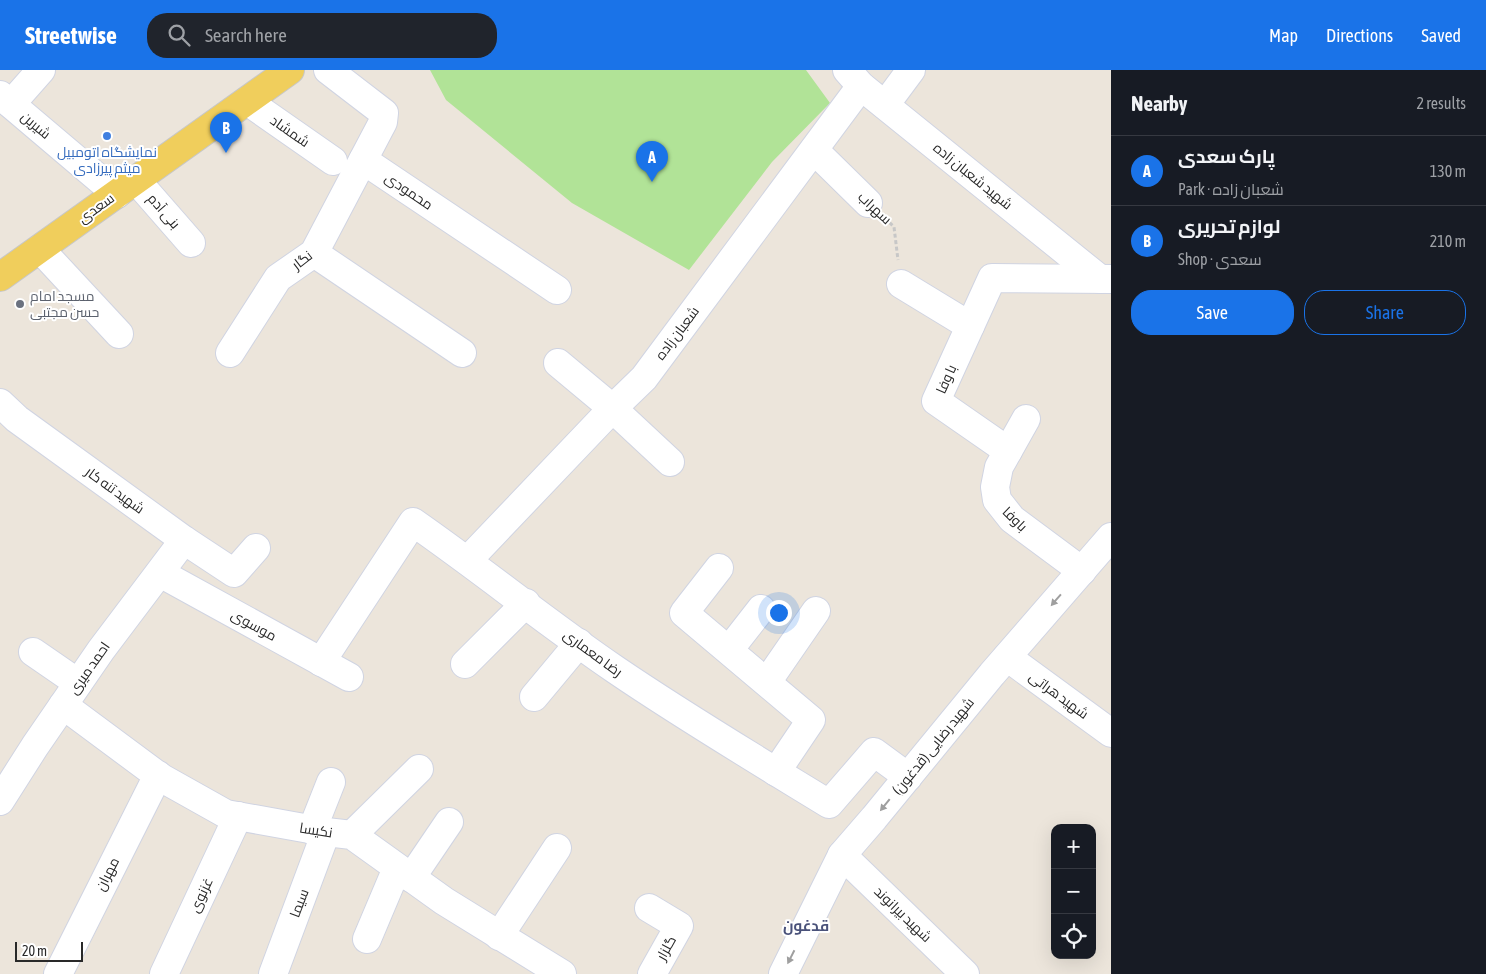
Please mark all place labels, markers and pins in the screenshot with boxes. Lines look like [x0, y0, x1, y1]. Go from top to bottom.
pin: B [210, 112, 242, 153]
marker: نمایشگاه اتومبیل میثم پیرزادی [101, 130, 113, 142]
pin: A [636, 141, 668, 182]
place label: نمایشگاه اتومبیل میثم پیرزادی [57, 144, 157, 178]
place label: مسجد امام حسن مجتبی [30, 288, 99, 320]
marker: مسجد امام حسن مجتبی [14, 298, 26, 310]

